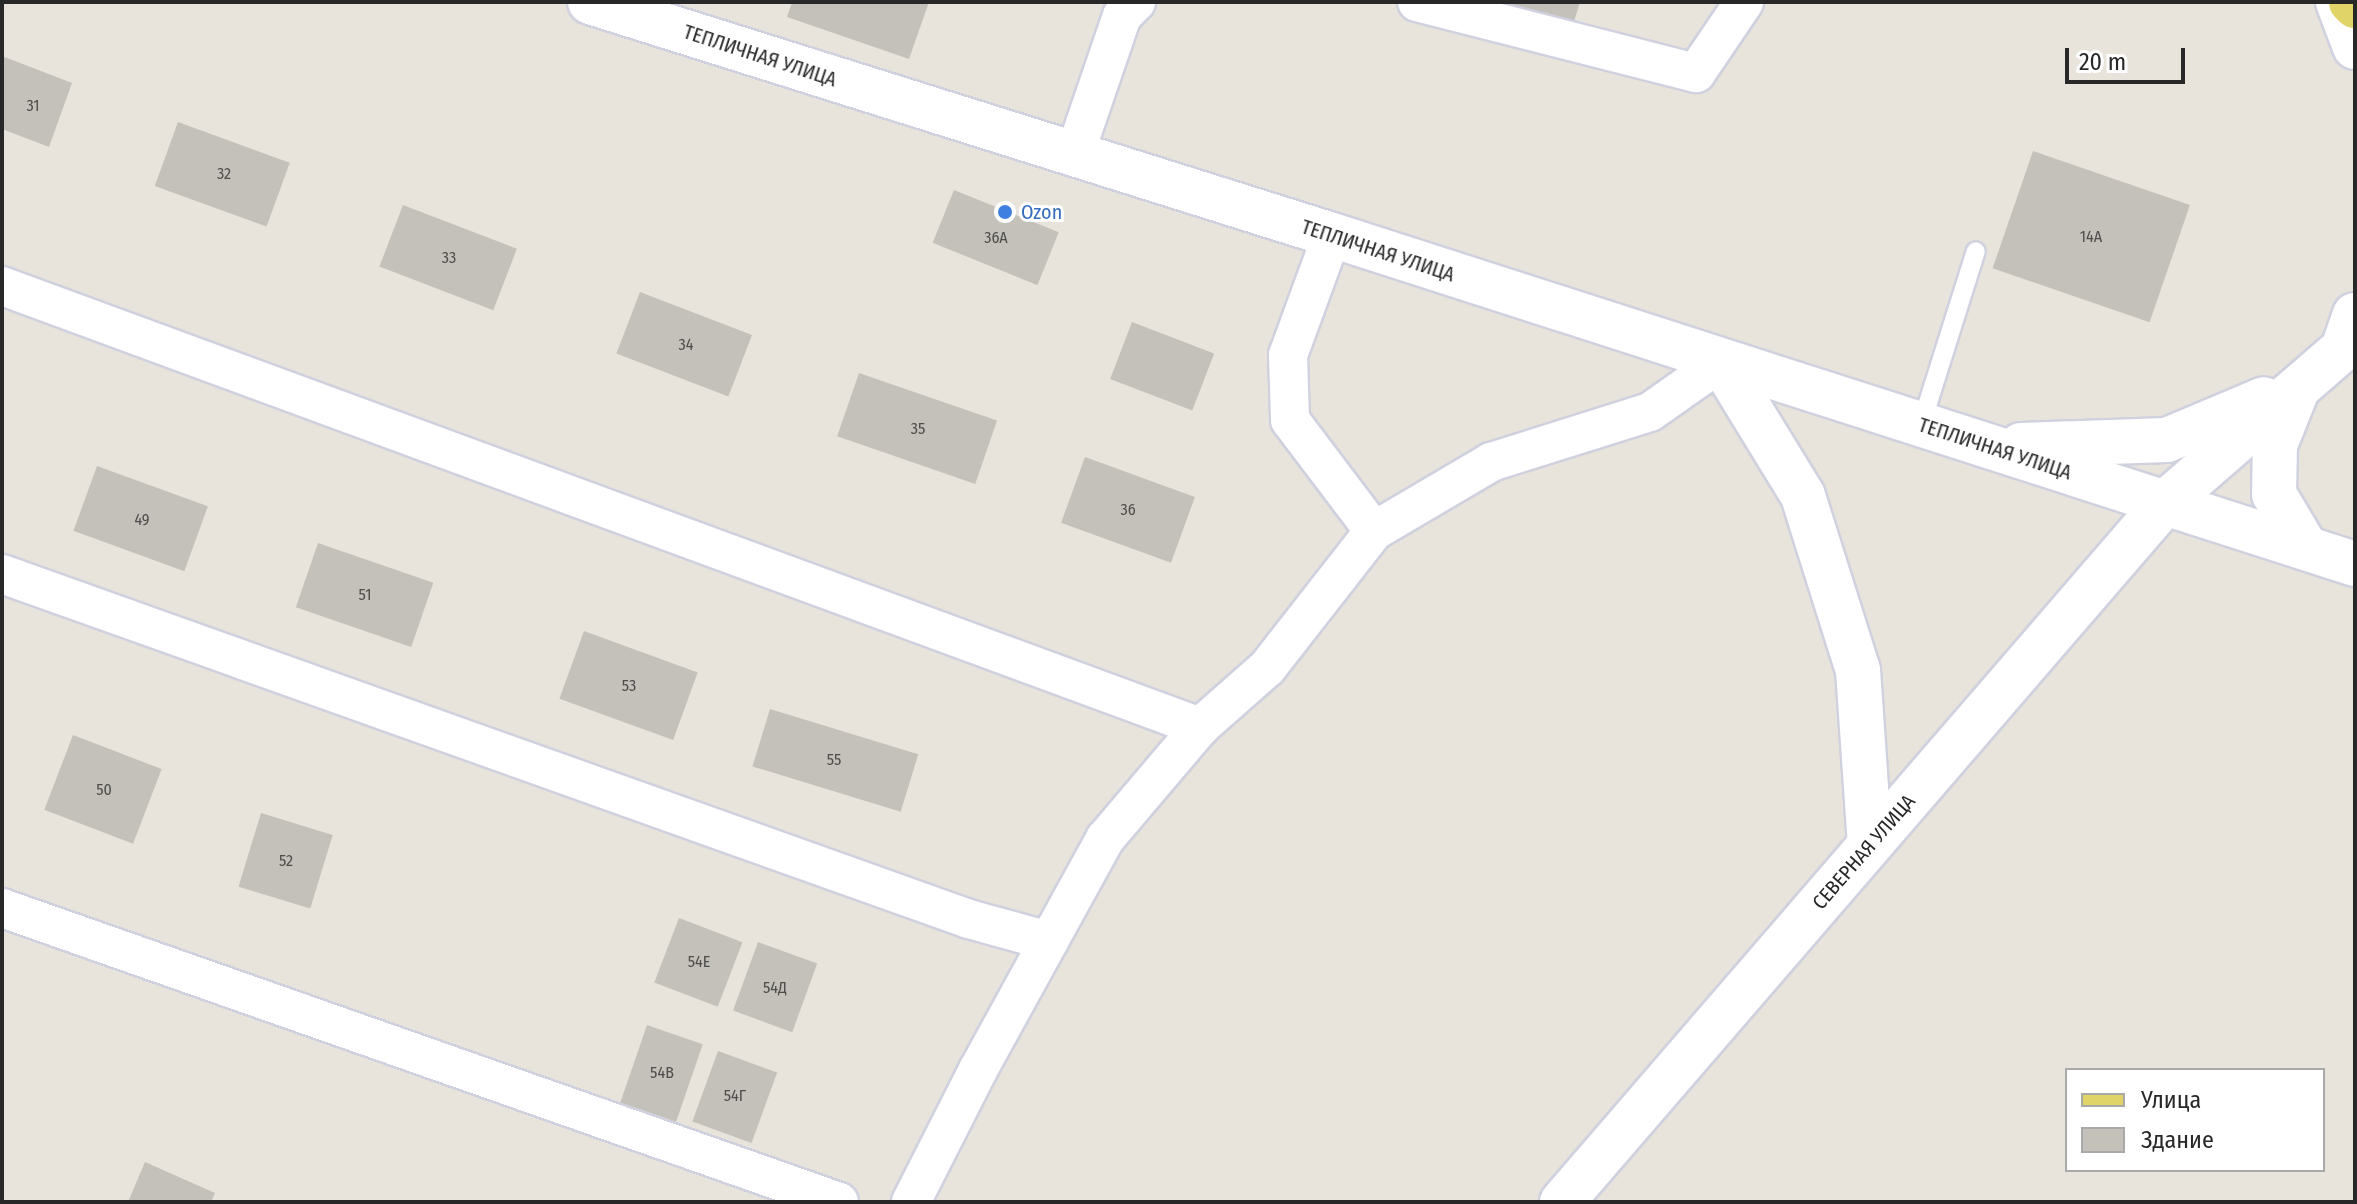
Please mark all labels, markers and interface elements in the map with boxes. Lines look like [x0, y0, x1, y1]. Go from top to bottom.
street label: ТЕПЛИЧНАЯ УЛИЦА [680, 20, 840, 92]
scale bar [2069, 32, 2189, 82]
text: 20 m [2079, 48, 2126, 76]
house number: 31 [26, 96, 40, 116]
house number: 32 [217, 164, 231, 184]
place label: Ozon [1021, 200, 1062, 224]
marker: Ozon [996, 203, 1014, 221]
street label: ТЕПЛИЧНАЯ УЛИЦА [1298, 215, 1458, 287]
house number: 14А [2080, 227, 2102, 247]
house number: 36А [984, 228, 1008, 248]
house number: 33 [442, 248, 456, 268]
house number: 34 [679, 335, 693, 355]
street label: ТЕПЛИЧНАЯ УЛИЦА [1915, 413, 2075, 485]
house number: 35 [911, 419, 925, 439]
house number: 36 [1120, 500, 1136, 520]
house number: 49 [134, 510, 150, 530]
house number: 51 [359, 585, 371, 605]
house number: 53 [622, 676, 636, 696]
house number: 55 [827, 750, 841, 770]
house number: 50 [96, 780, 112, 800]
street label: СЕВЕРНАЯ УЛИЦА [1808, 790, 1920, 914]
house number: 52 [279, 851, 293, 871]
house number: 54Е [688, 952, 710, 972]
house number: 54Д [763, 978, 787, 998]
house number: 54В [650, 1063, 674, 1083]
legend [2065, 1068, 2325, 1172]
house number: 54Г [724, 1086, 746, 1106]
text: Улица [2141, 1086, 2201, 1114]
text: Здание [2141, 1126, 2214, 1154]

